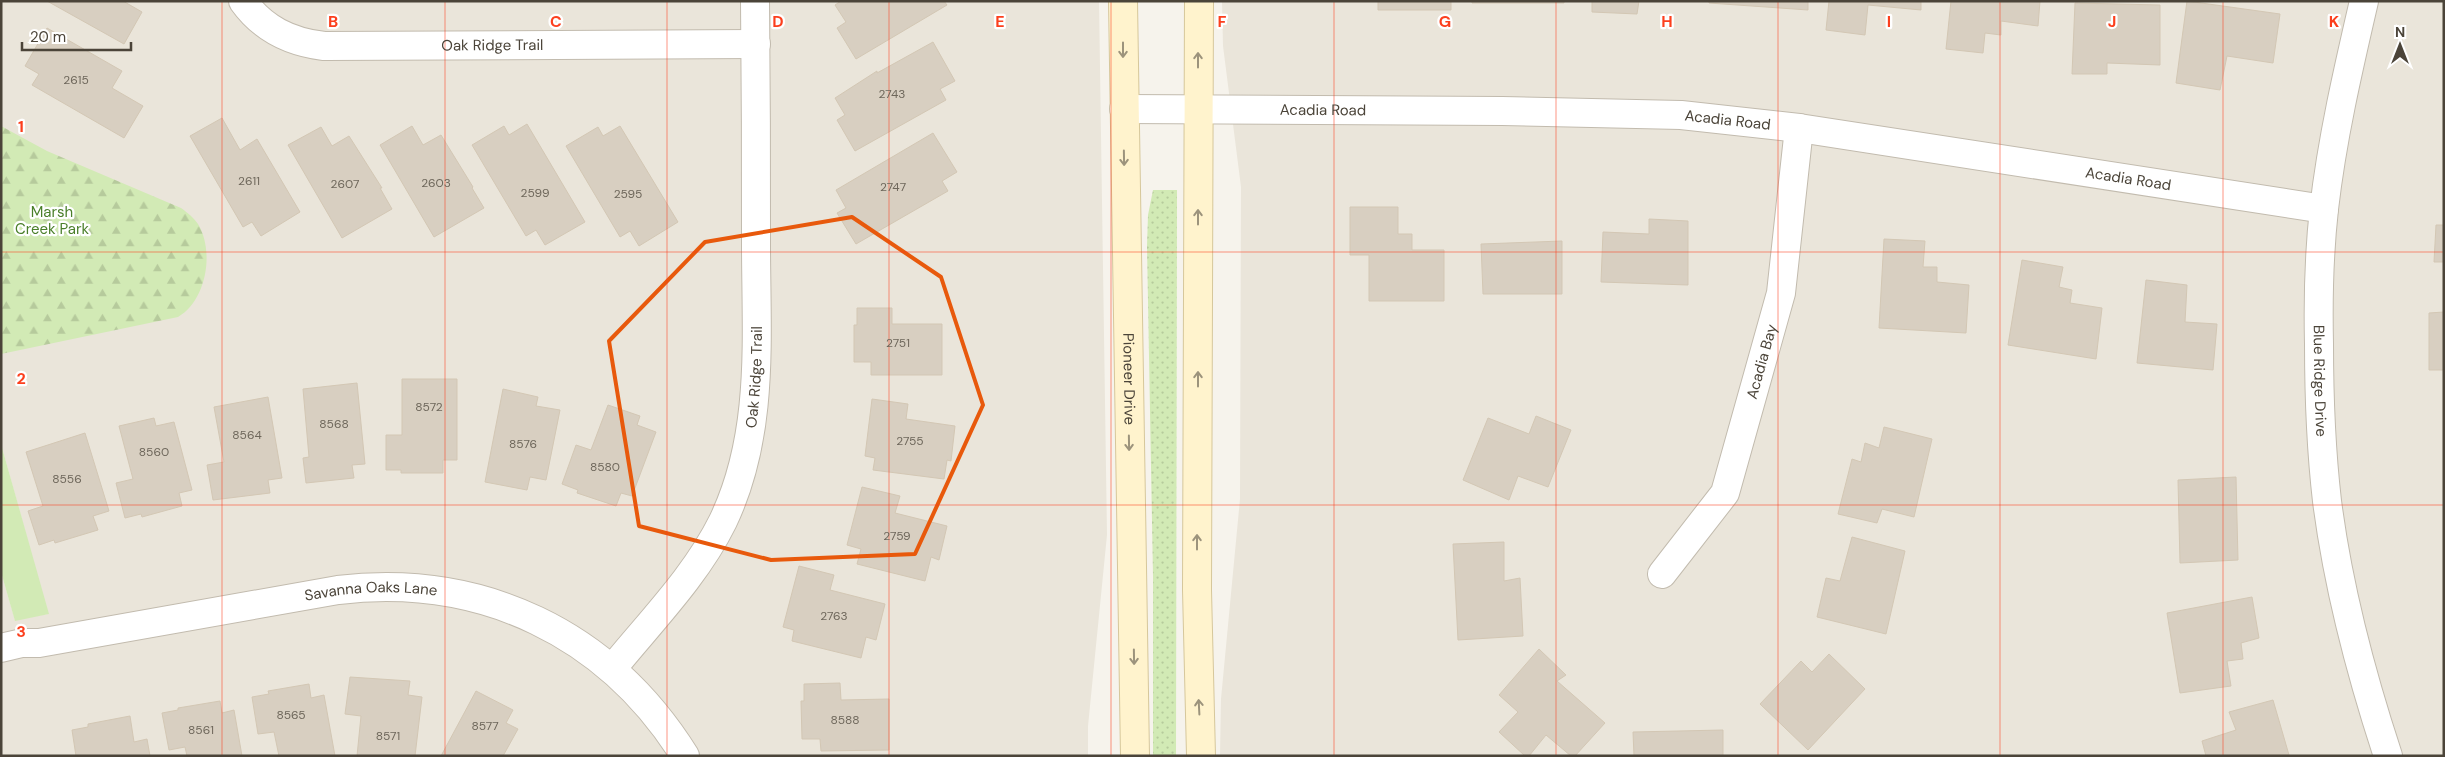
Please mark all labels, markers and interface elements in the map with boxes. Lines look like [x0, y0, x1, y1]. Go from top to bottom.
text: B [328, 11, 338, 32]
text: C [550, 11, 562, 32]
text: D [772, 11, 784, 32]
text: E [995, 11, 1005, 32]
text: F [1218, 11, 1227, 32]
text: G [1439, 11, 1451, 32]
text: H [1661, 11, 1673, 32]
text: I [1887, 11, 1891, 32]
text: J [2108, 11, 2116, 32]
text: K [2329, 11, 2340, 32]
scale bar [22, 20, 131, 52]
north arrow [2375, 20, 2425, 70]
text: N [2395, 23, 2405, 41]
text: 20 m [30, 27, 66, 47]
street label: Oak Ridge Trail [441, 35, 543, 55]
one-way arrow [1118, 42, 1128, 58]
one-way arrow [1193, 53, 1203, 69]
house number: 2615 [63, 72, 89, 88]
house number: 2743 [879, 86, 905, 102]
street label: Acadia Road [1280, 100, 1366, 120]
street label: Acadia Road [1684, 105, 1772, 135]
text: 1 [18, 116, 24, 137]
one-way arrow [1119, 150, 1129, 166]
street label: Acadia Road [2084, 162, 2173, 195]
house number: 2611 [238, 173, 260, 189]
house number: 2603 [421, 175, 451, 191]
house number: 2607 [331, 176, 359, 192]
house number: 2747 [880, 179, 906, 195]
house number: 2599 [521, 185, 549, 201]
house number: 2595 [614, 186, 642, 202]
park label: Marsh Creek Park [15, 202, 90, 239]
one-way arrow [1193, 209, 1203, 225]
street label: Acadia Bay [1742, 321, 1782, 401]
street label: Blue Ridge Drive [2309, 325, 2331, 437]
street label: Oak Ridge Trail [741, 326, 767, 429]
street label: Pioneer Drive [1118, 333, 1140, 425]
house number: 2751 [886, 335, 910, 351]
text: 2 [16, 368, 26, 389]
one-way arrow [1193, 371, 1202, 387]
house number: 8572 [415, 399, 443, 415]
house number: 8568 [319, 416, 349, 432]
house number: 8564 [232, 427, 262, 443]
house number: 2755 [896, 433, 924, 449]
one-way arrow [1125, 435, 1134, 451]
house number: 8576 [509, 436, 537, 452]
house number: 8560 [139, 444, 169, 460]
house number: 8580 [590, 459, 620, 475]
house number: 8556 [52, 471, 82, 487]
house number: 2759 [883, 528, 911, 544]
one-way arrow [1192, 534, 1202, 550]
street label: Savanna Oaks Lane [303, 577, 439, 606]
house number: 2763 [820, 608, 848, 624]
text: 3 [16, 621, 26, 642]
one-way arrow [1129, 648, 1139, 665]
one-way arrow [1194, 699, 1203, 715]
house number: 8565 [276, 707, 306, 723]
house number: 8588 [830, 712, 860, 728]
house number: 8577 [471, 718, 499, 734]
house number: 8561 [188, 722, 214, 738]
house number: 8571 [376, 728, 400, 744]

